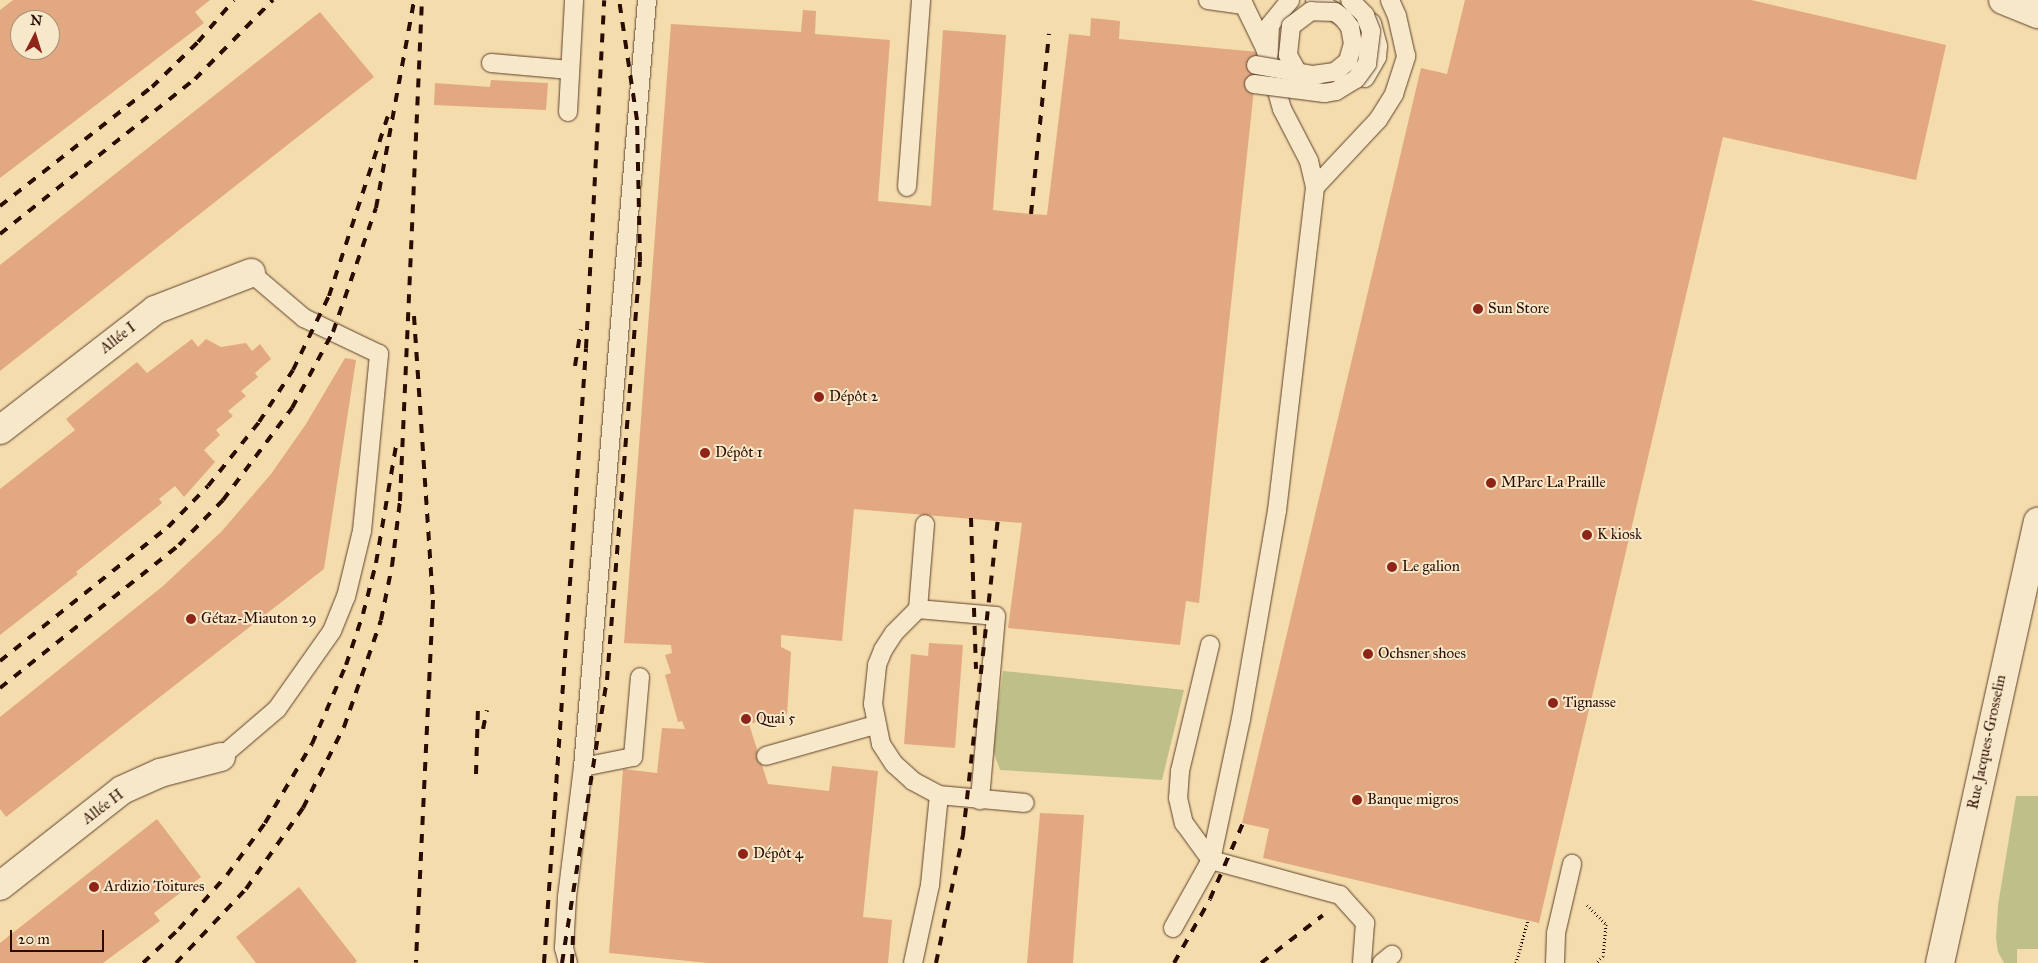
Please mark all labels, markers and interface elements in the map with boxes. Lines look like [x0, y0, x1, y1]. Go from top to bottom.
north arrow [10, 10, 60, 60]
text: N [30, 12, 43, 30]
place label: Sun Store [1488, 300, 1549, 318]
marker: Sun Store [1472, 303, 1484, 315]
street label: Allée I [97, 318, 139, 358]
place label: Dépôt 2 [829, 388, 878, 406]
marker: Dépôt 2 [813, 391, 825, 403]
place label: Dépôt 1 [715, 444, 763, 462]
marker: Dépôt 1 [699, 447, 711, 459]
place label: MParc La Praille [1501, 474, 1606, 492]
marker: MParc La Praille [1485, 477, 1497, 489]
place label: K kiosk [1597, 526, 1642, 544]
marker: K kiosk [1581, 529, 1593, 541]
place label: Le galion [1402, 558, 1460, 576]
marker: Le galion [1386, 561, 1398, 573]
place label: Gétaz-Miauton 29 [201, 610, 317, 628]
marker: Gétaz-Miauton 29 [185, 613, 197, 625]
place label: Ochsner shoes [1378, 645, 1466, 663]
marker: Ochsner shoes [1362, 648, 1374, 660]
street label: Rue Jacques-Grosselin [1964, 673, 2010, 811]
place label: Tignasse [1563, 694, 1616, 712]
marker: Tignasse [1547, 697, 1559, 709]
place label: Quai 5 [756, 710, 795, 728]
marker: Quai 5 [740, 713, 752, 725]
street label: Allée H [79, 786, 127, 828]
place label: Banque migros [1367, 791, 1458, 809]
marker: Banque migros [1351, 794, 1363, 806]
place label: Dépôt 4 [753, 845, 803, 863]
marker: Dépôt 4 [737, 848, 749, 860]
place label: Ardizio Toitures [104, 878, 204, 896]
marker: Ardizio Toitures [88, 881, 100, 893]
scale bar [12, 920, 106, 952]
text: 20 m [18, 930, 50, 948]

